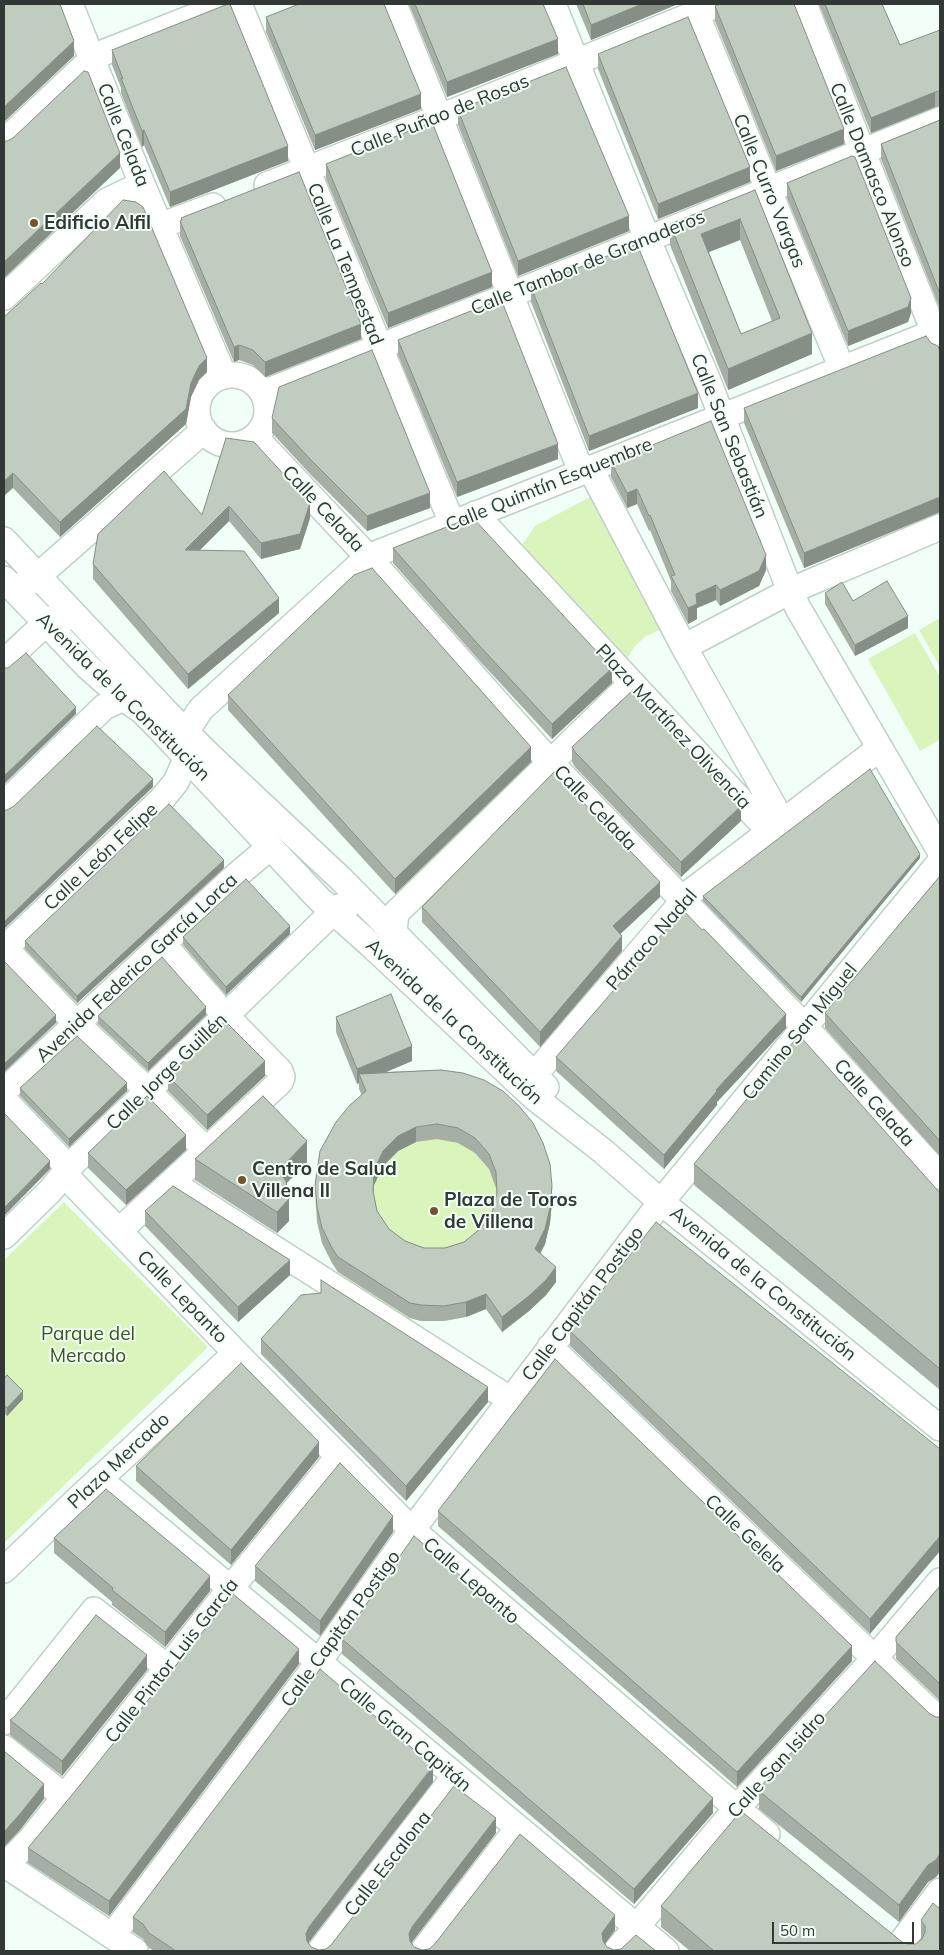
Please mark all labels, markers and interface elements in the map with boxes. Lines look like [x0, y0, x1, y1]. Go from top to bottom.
street label: Calle Puñao de Rosas [347, 70, 533, 162]
street label: Calle Damasco Alonso [824, 79, 920, 271]
street label: Calle Celada [92, 80, 154, 190]
street label: Calle Curro Vargas [728, 111, 810, 271]
street label: Calle La Tempestad [302, 180, 388, 348]
street label: Calle Tambor de Granaderos [467, 205, 709, 321]
place label: Edificio Alfil [44, 212, 151, 234]
marker: Edificio Alfil [28, 217, 40, 229]
street label: Calle San Sebastián [686, 350, 772, 522]
street label: Calle Quimtín Esquembre [442, 433, 656, 537]
street label: Calle Celada [277, 461, 369, 557]
street label: Avenida de la Constitución [31, 608, 215, 786]
street label: Plaza Martínez Olivencia [591, 640, 755, 814]
street label: Calle Celada [549, 761, 641, 855]
street label: Calle León Felipe [39, 798, 163, 916]
street label: Avenida Federico García Lorca [32, 869, 242, 1067]
street label: Párraco Nadal [602, 885, 702, 995]
street label: Avenida de la Constitución [361, 934, 547, 1110]
street label: Camino San Miguel [738, 959, 862, 1105]
street label: Calle Jorge Guillén [102, 1009, 232, 1135]
street label: Calle Celada [829, 1055, 919, 1151]
place label: Centro de Salud Villena II [252, 1158, 397, 1202]
marker: Centro de Salud Villena II [236, 1174, 248, 1186]
place label: Plaza de Toros de Villena [444, 1189, 577, 1233]
street label: Avenida de la Constitución [665, 1202, 861, 1366]
marker: Plaza de Toros de Villena [428, 1205, 440, 1217]
street label: Calle Capitán Postigo [517, 1222, 649, 1386]
street label: Calle Lepanto [132, 1246, 232, 1348]
park label: Parque del Mercado [41, 1323, 135, 1367]
street label: Plaza Mercado [63, 1408, 175, 1514]
street label: Calle Gelela [700, 1490, 790, 1578]
street label: Calle Lepanto [418, 1533, 524, 1629]
street label: Calle Capitán Postigo [276, 1546, 406, 1712]
street label: Calle Pintor Luis García [100, 1574, 244, 1748]
street label: Calle Gran Capitán [334, 1673, 476, 1797]
street label: Calle San Isidro [723, 1707, 831, 1823]
street label: Calle Escalona [340, 1807, 436, 1921]
scale bar [774, 1912, 916, 1944]
text: 50 m [780, 1921, 815, 1940]

